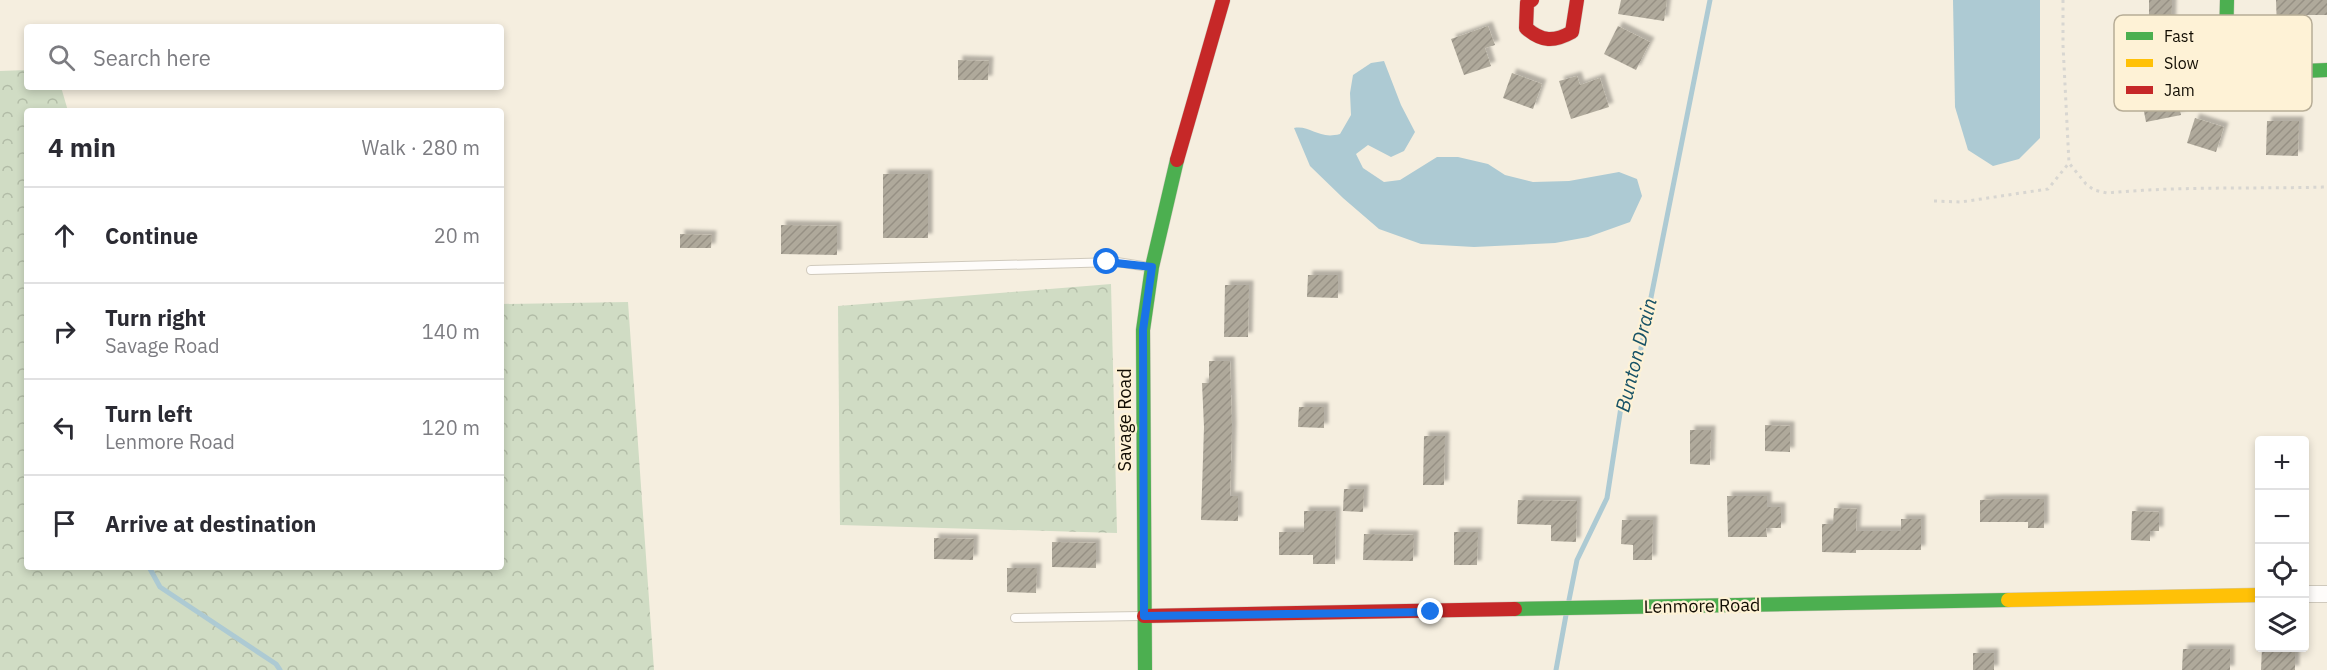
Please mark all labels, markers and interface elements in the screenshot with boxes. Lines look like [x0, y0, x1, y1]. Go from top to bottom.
legend [2114, 15, 2312, 111]
search box [24, 24, 504, 90]
text: Fast [2164, 26, 2194, 46]
icon: search [45, 41, 78, 74]
text: Search here [93, 43, 211, 72]
text: Slow [2164, 53, 2199, 73]
text: Jam [2164, 80, 2195, 100]
text: 4 min [48, 130, 116, 164]
text: Walk · 280 m [362, 134, 480, 161]
icon: ahead [48, 219, 81, 252]
text: Continue [105, 221, 198, 250]
text: 20 m [434, 222, 480, 249]
route start [1093, 248, 1119, 274]
water label: Bunton Drain [1608, 295, 1663, 415]
text: Turn right [105, 303, 206, 332]
icon: right [48, 315, 81, 348]
text: 140 m [422, 318, 480, 345]
text: Savage Road [105, 332, 220, 359]
street label: Savage Road [1113, 368, 1136, 472]
text: Turn left [105, 399, 193, 428]
icon: left [48, 411, 81, 444]
text: 120 m [422, 414, 480, 441]
text: Lenmore Road [105, 428, 235, 455]
map controls [2255, 436, 2309, 652]
button: + [2255, 436, 2309, 490]
button: − [2255, 490, 2309, 544]
icon: arrive [48, 507, 81, 540]
text: Arrive at destination [105, 509, 316, 538]
button: locate [2255, 544, 2309, 598]
street label: Lenmore Road [1643, 593, 1761, 618]
route end [1417, 598, 1443, 624]
button: layers [2255, 598, 2309, 652]

